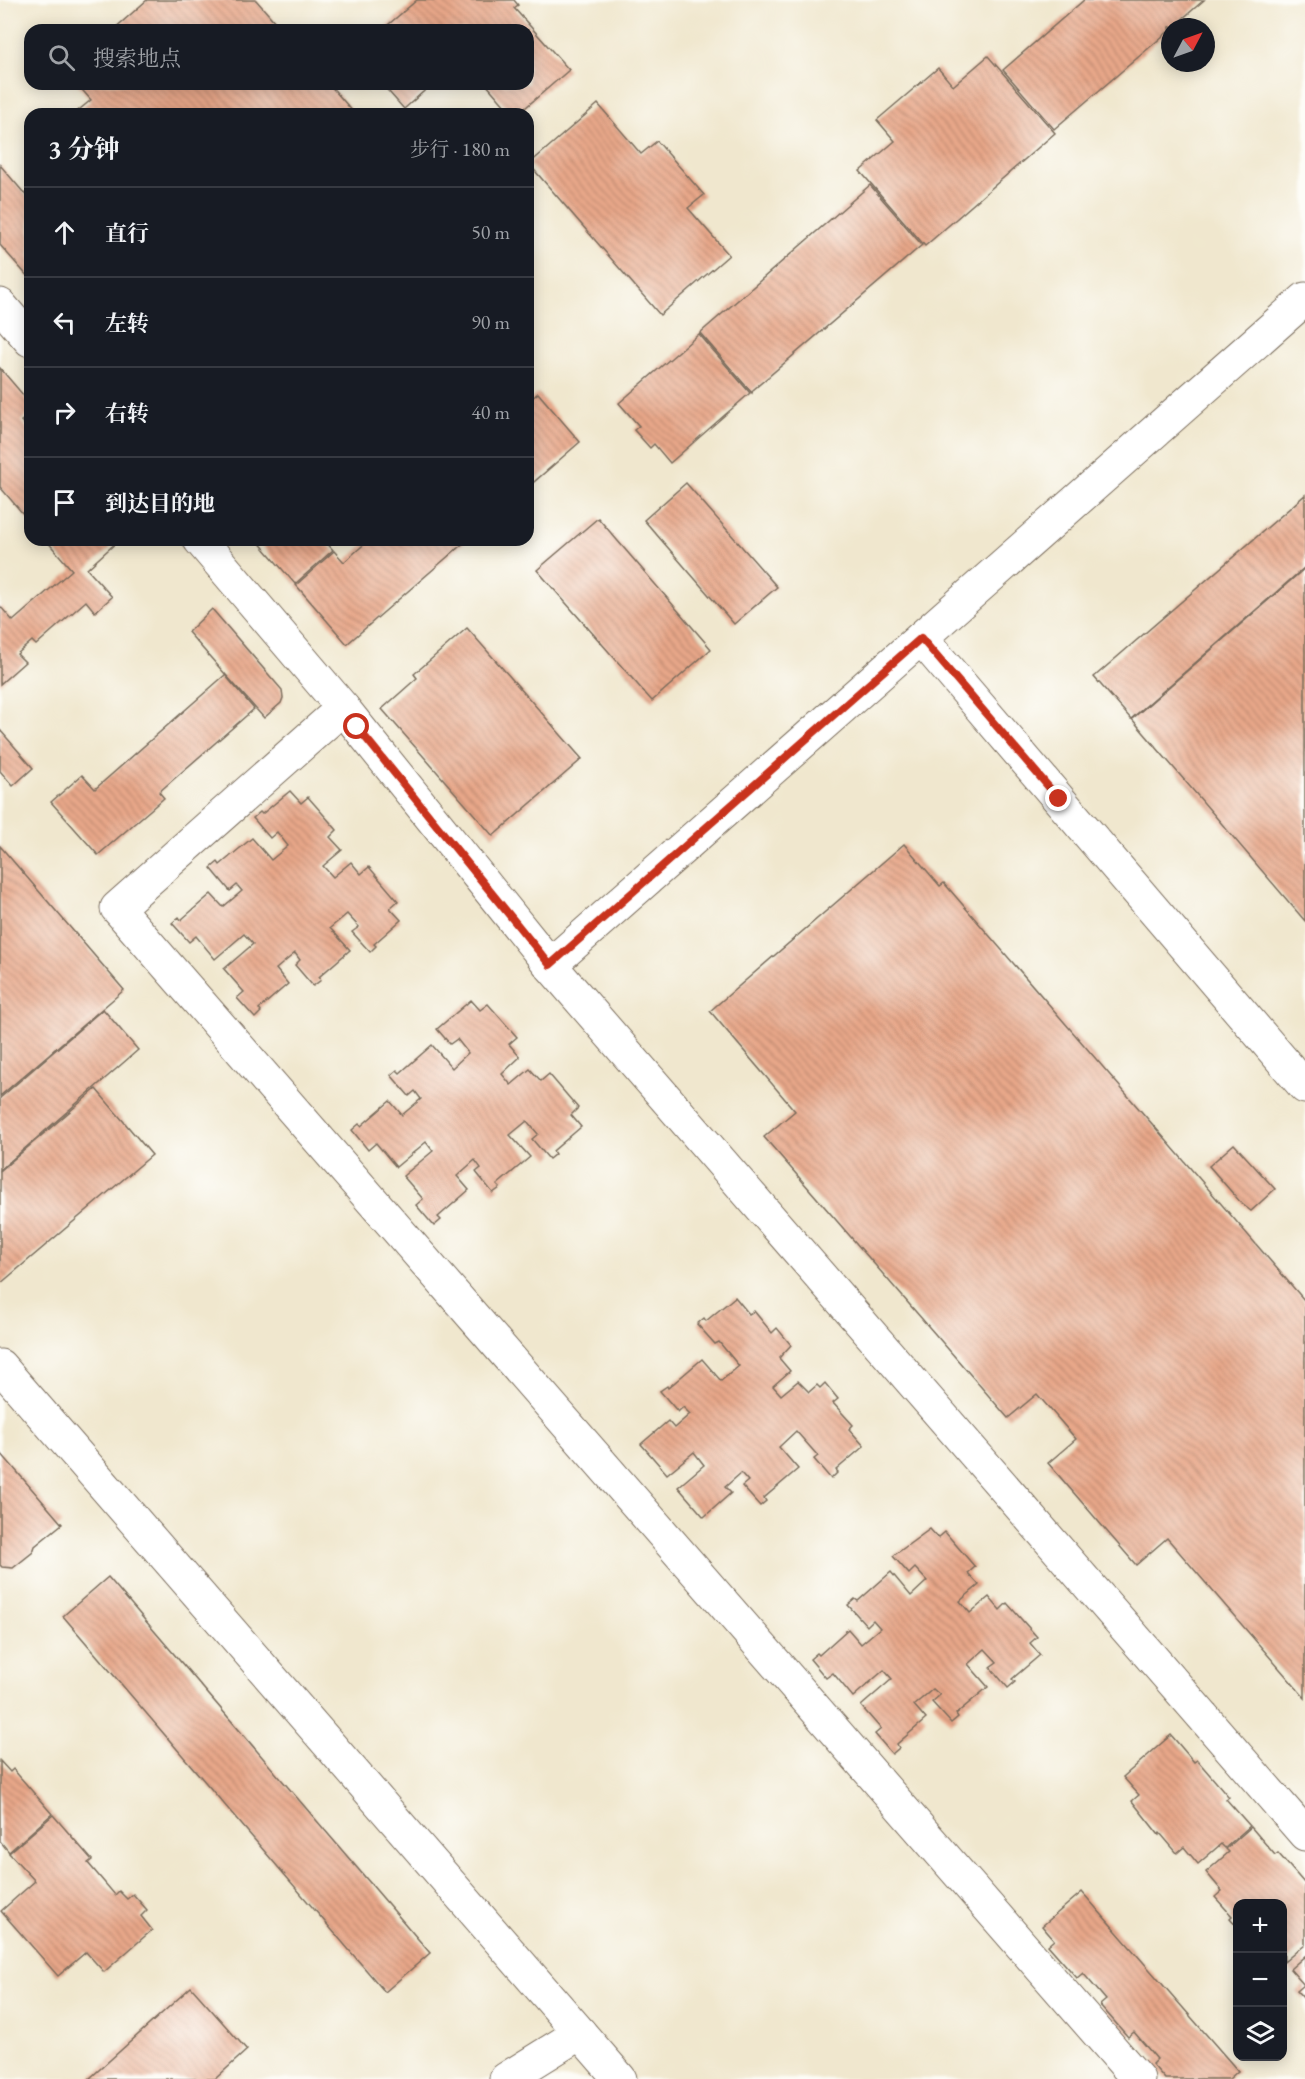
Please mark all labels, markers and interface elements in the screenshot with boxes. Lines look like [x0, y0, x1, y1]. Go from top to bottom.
north arrow [1161, 18, 1215, 72]
search box [24, 24, 534, 90]
icon: search [45, 41, 78, 74]
text: 搜索地点 [93, 44, 181, 73]
text: 3 分钟 [48, 132, 120, 166]
text: 步行 · 180 m [410, 136, 510, 162]
icon: ahead [48, 216, 81, 249]
text: 直行 [105, 219, 149, 248]
text: 50 m [471, 219, 510, 245]
icon: left [48, 306, 81, 339]
text: 左转 [105, 309, 149, 338]
text: 90 m [471, 309, 510, 335]
icon: right [48, 396, 81, 429]
text: 右转 [105, 399, 149, 428]
text: 40 m [471, 399, 510, 425]
icon: arrive [48, 486, 81, 519]
text: 到达目的地 [105, 489, 215, 518]
route start [343, 713, 369, 739]
route end [1045, 785, 1071, 811]
map controls [1233, 1899, 1287, 2061]
button: + [1233, 1899, 1287, 1953]
button: − [1233, 1953, 1287, 2007]
button: layers [1233, 2007, 1287, 2061]

